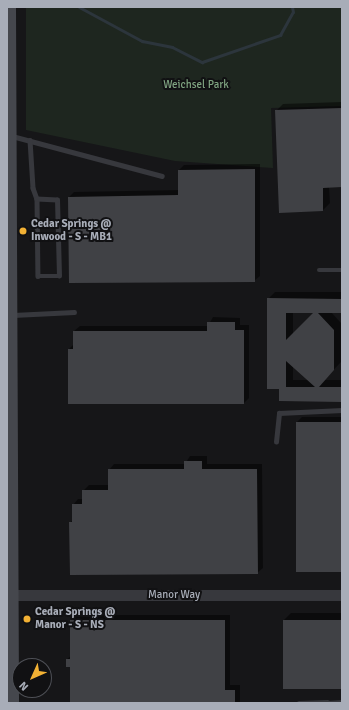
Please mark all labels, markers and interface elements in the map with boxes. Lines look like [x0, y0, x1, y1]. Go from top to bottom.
park label: Weichsel Park [163, 78, 229, 92]
place label: Cedar Springs @ Inwood - S - MB1 [31, 218, 112, 244]
marker: Cedar Springs @ Inwood - S - MB1 [18, 226, 28, 236]
street label: Manor Way [148, 588, 200, 602]
place label: Cedar Springs @ Manor - S - NS [35, 606, 115, 632]
marker: Cedar Springs @ Manor - S - NS [22, 614, 32, 624]
north arrow [12, 658, 52, 698]
text: N [17, 679, 31, 693]

